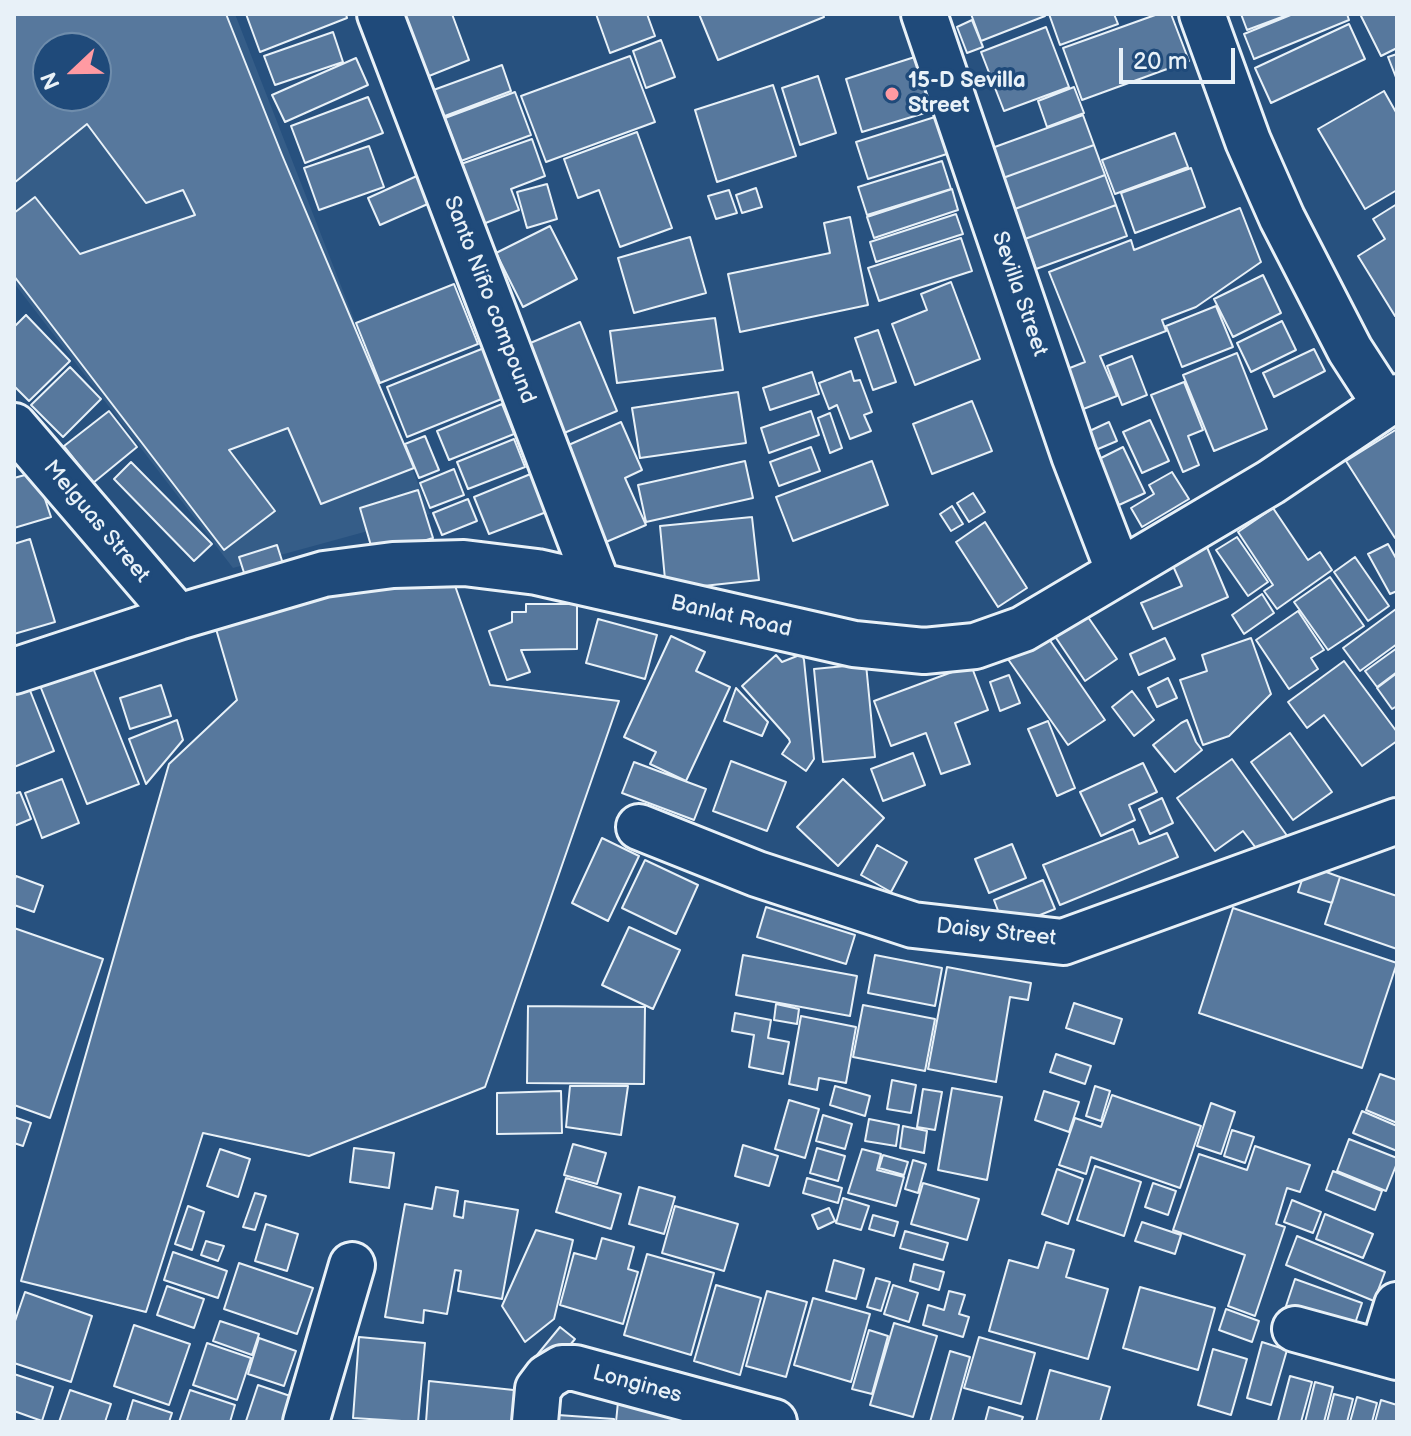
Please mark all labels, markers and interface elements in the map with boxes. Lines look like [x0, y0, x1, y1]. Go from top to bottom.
north arrow [32, 32, 112, 112]
scale bar [1123, 32, 1239, 82]
text: 20 m [1133, 47, 1188, 76]
text: N [36, 68, 67, 93]
place label: 15-D Sevilla Street [908, 68, 1026, 120]
marker: 15-D Sevilla Street [883, 85, 901, 103]
street label: Santo Niño compound [437, 193, 541, 407]
street label: Sevilla Street [985, 228, 1053, 360]
street label: Melguas Street [37, 456, 155, 588]
street label: Banlat Road [668, 590, 794, 644]
street label: Daisy Street [935, 914, 1057, 952]
street label: Longines [590, 1360, 684, 1410]

